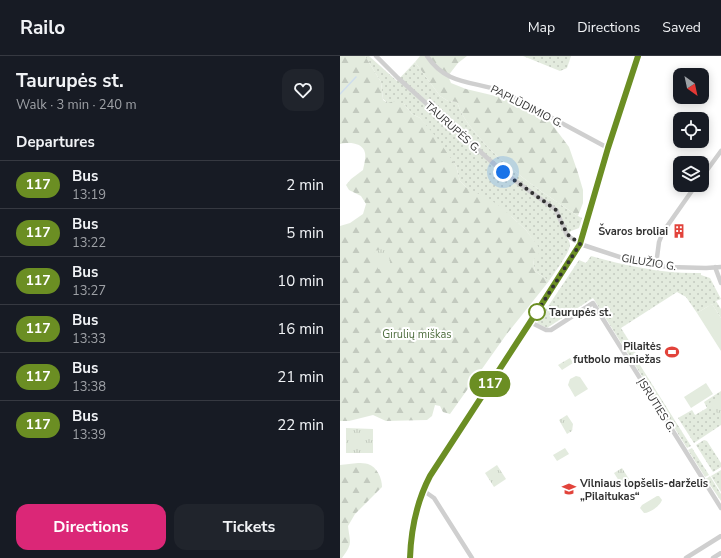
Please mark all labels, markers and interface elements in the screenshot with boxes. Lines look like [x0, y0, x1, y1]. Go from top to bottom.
text: Railo [20, 15, 65, 41]
text: Map [528, 18, 555, 37]
text: Directions [577, 18, 640, 37]
text: Saved [662, 18, 701, 37]
text: Taurupės st. [16, 68, 124, 94]
north arrow [673, 68, 709, 104]
map controls [673, 68, 709, 192]
button: heart [282, 69, 324, 111]
street label: PAPLŪDIMIO G. [488, 82, 566, 131]
text: Walk · 3 min · 240 m [16, 96, 137, 114]
street label: TAURUPĖS G. [421, 98, 484, 157]
button: locate [673, 112, 709, 148]
text: Departures [16, 132, 95, 152]
button: layers [673, 156, 709, 192]
your location [493, 162, 513, 182]
text: Bus [72, 166, 98, 186]
text: 117 [25, 175, 51, 194]
text: 2 min [286, 175, 324, 195]
text: 13:19 [72, 186, 106, 204]
text: Bus [72, 214, 98, 234]
text: 117 [25, 223, 51, 242]
text: 5 min [286, 223, 324, 243]
place label: Švaros broliai [598, 223, 668, 239]
building icon: Švaros broliai [671, 223, 687, 239]
text: 13:22 [72, 234, 106, 252]
street label: GILUŽIO G. [620, 250, 678, 274]
text: Bus [72, 262, 98, 282]
text: 117 [25, 271, 51, 290]
text: 10 min [277, 271, 324, 291]
text: 13:27 [72, 282, 106, 300]
marker: Taurupės st. [528, 303, 546, 321]
place label: Taurupės st. [549, 305, 612, 320]
text: Bus [72, 310, 98, 330]
text: 117 [25, 319, 51, 338]
text: 16 min [277, 319, 324, 339]
park label: Girulių miškas [382, 327, 452, 342]
text: 13:33 [72, 330, 106, 348]
place label: Pilaitės futbolo maniežas [573, 339, 661, 367]
sports icon: Pilaitės futbolo maniežas [664, 344, 680, 360]
text: Bus [72, 358, 98, 378]
text: 117 [25, 367, 51, 386]
text: 21 min [277, 367, 324, 387]
line badge: 117 [467, 371, 513, 397]
text: 117 [477, 374, 503, 393]
street label: ĮSRUTIES G. [634, 376, 679, 435]
text: 13:38 [72, 378, 106, 396]
text: Bus [72, 406, 98, 426]
text: 117 [25, 415, 51, 434]
text: 22 min [277, 415, 324, 435]
text: 13:39 [72, 426, 106, 444]
place label: Vilniaus lopšelis-darželis „Pilaitukas“ [579, 476, 708, 504]
school or university icon: Vilniaus lopšelis-darželis „Pilaitukas“ [561, 481, 577, 497]
button: Directions [16, 504, 166, 550]
button: Tickets [174, 504, 324, 550]

